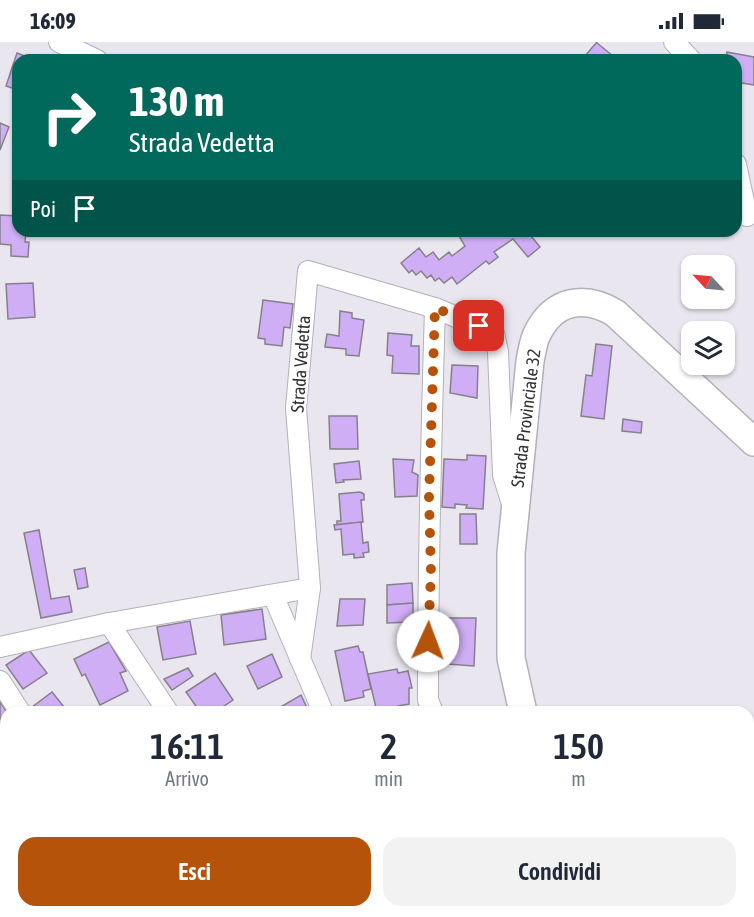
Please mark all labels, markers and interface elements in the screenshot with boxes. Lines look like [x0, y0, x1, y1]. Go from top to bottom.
text: 16:09 [30, 8, 76, 34]
text: 130 m [129, 77, 224, 125]
icon: right [30, 78, 108, 156]
text: Strada Vedetta [129, 127, 275, 158]
icon: arrive [68, 192, 101, 225]
text: Poi [30, 196, 56, 222]
north arrow [681, 255, 735, 309]
map controls [681, 255, 735, 375]
pin [453, 300, 504, 351]
icon: arrive [462, 309, 495, 342]
street label: Strada Vedetta [287, 315, 314, 413]
button: layers [681, 321, 735, 375]
street label: Strada Provinciale 32 [507, 347, 544, 488]
position arrow [396, 609, 460, 673]
text: 16:11 [150, 725, 224, 767]
text: 2 [380, 725, 397, 767]
text: 150 [553, 725, 604, 767]
text: Arrivo [165, 767, 209, 790]
text: min [374, 767, 403, 790]
text: m [571, 767, 586, 790]
button: Esci [18, 837, 371, 906]
button: Condividi [383, 837, 736, 906]

